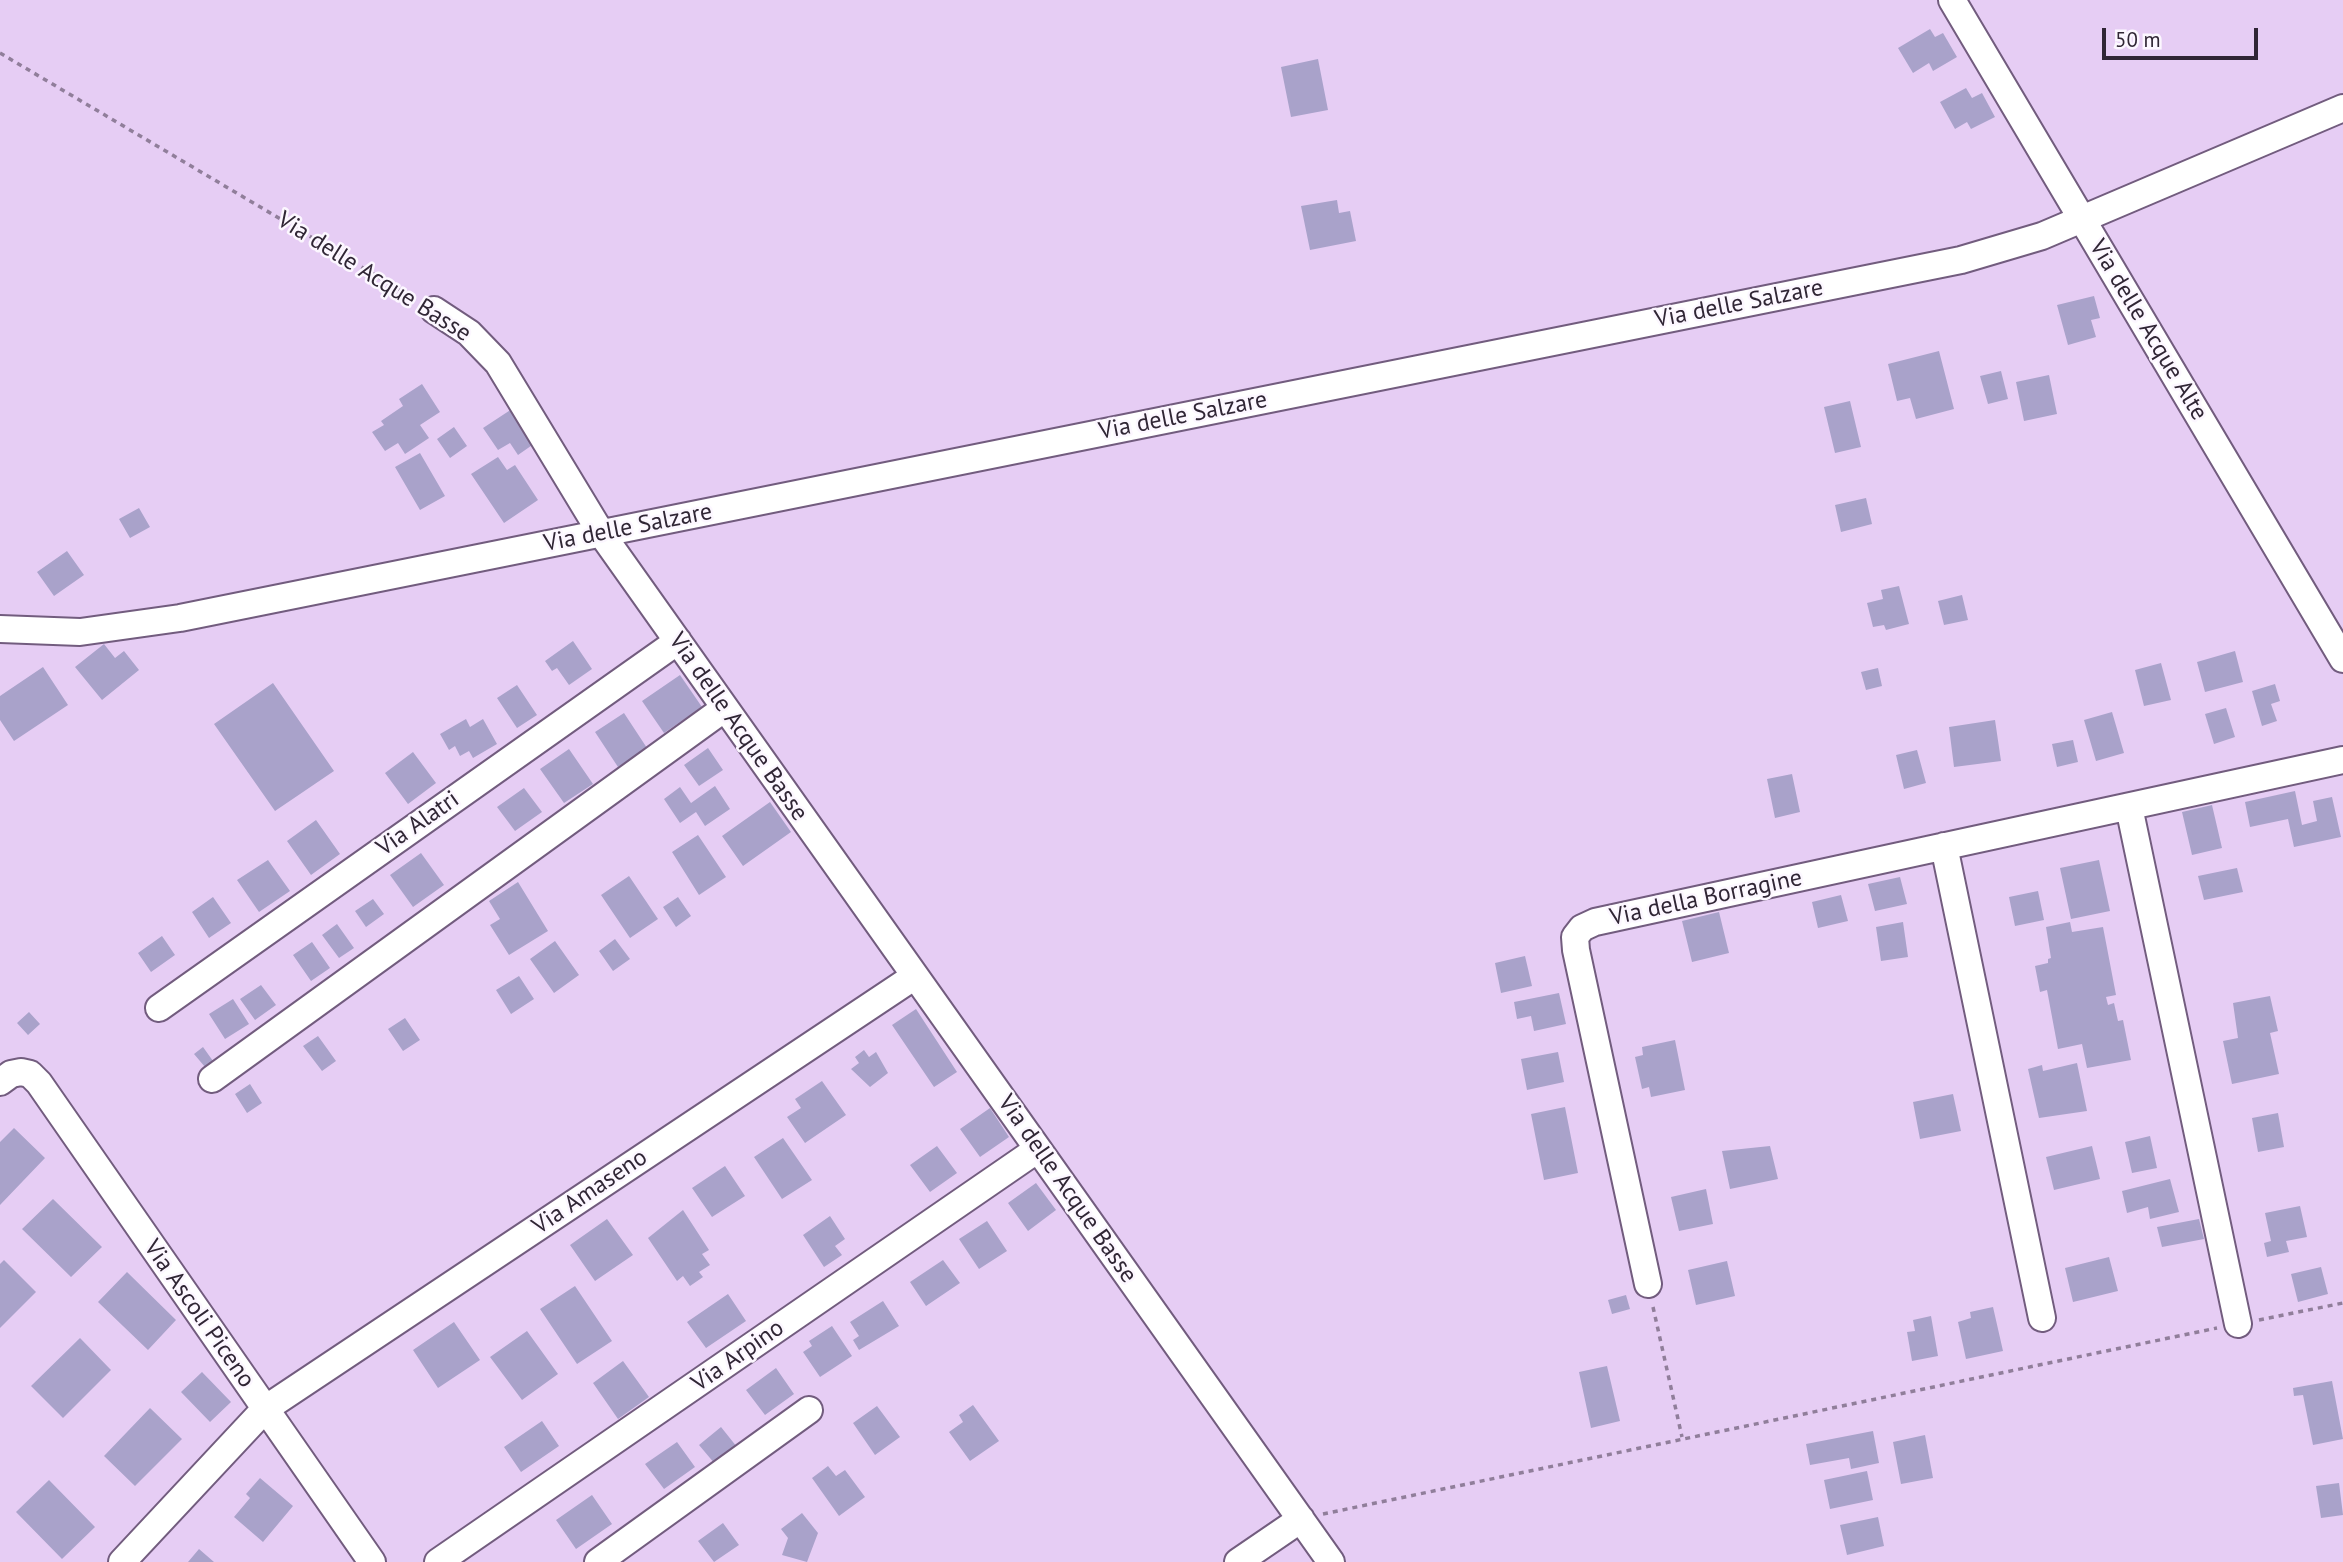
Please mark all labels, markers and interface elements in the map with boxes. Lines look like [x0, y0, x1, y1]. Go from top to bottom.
scale bar [2105, 14, 2261, 58]
text: 50 m [2115, 26, 2161, 53]
street label: Via delle Acque Basse [272, 206, 476, 348]
street label: Via delle Acque Alte [2083, 234, 2213, 426]
street label: Via delle Salzare [1652, 274, 1826, 334]
street label: Via delle Salzare [1096, 386, 1270, 446]
street label: Via delle Salzare [541, 498, 715, 558]
street label: Via delle Acque Basse [662, 627, 814, 827]
street label: Via Alatri [371, 785, 465, 863]
street label: Via della Borragine [1607, 864, 1805, 932]
street label: Via delle Acque Basse [991, 1089, 1143, 1289]
street label: Via Amaseno [527, 1143, 653, 1241]
street label: Via Ascoli Piceno [137, 1235, 261, 1393]
street label: Via Arpino [686, 1314, 790, 1398]

